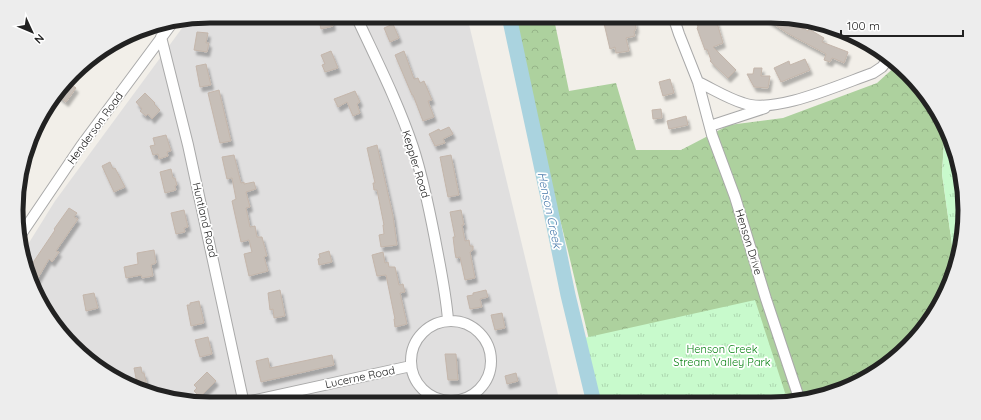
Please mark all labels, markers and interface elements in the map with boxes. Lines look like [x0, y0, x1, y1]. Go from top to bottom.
north arrow [12, 12, 52, 52]
scale bar [841, 12, 963, 38]
text: 100 m [847, 18, 880, 33]
text: N [31, 31, 47, 47]
street label: Henderson Road [64, 89, 126, 167]
street label: Keppler Road [399, 129, 433, 199]
water label: Henson Creek [535, 170, 566, 251]
street label: Huntland Road [190, 181, 220, 259]
street label: Henson Drive [732, 207, 766, 277]
park label: Henson Creek Stream Valley Park [673, 342, 771, 369]
street label: Lucerne Road [324, 363, 396, 391]

